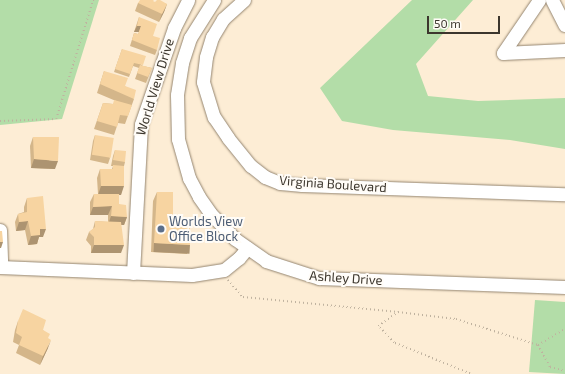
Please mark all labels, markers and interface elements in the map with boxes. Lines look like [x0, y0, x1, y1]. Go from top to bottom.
scale bar [429, 8, 502, 34]
text: 50 m [434, 16, 461, 30]
street label: World View Drive [133, 36, 177, 138]
street label: Virginia Boulevard [279, 172, 387, 196]
place label: Worlds View Office Block [169, 214, 243, 245]
marker: Worlds View Office Block [156, 224, 166, 234]
street label: Ashley Drive [309, 268, 383, 288]

